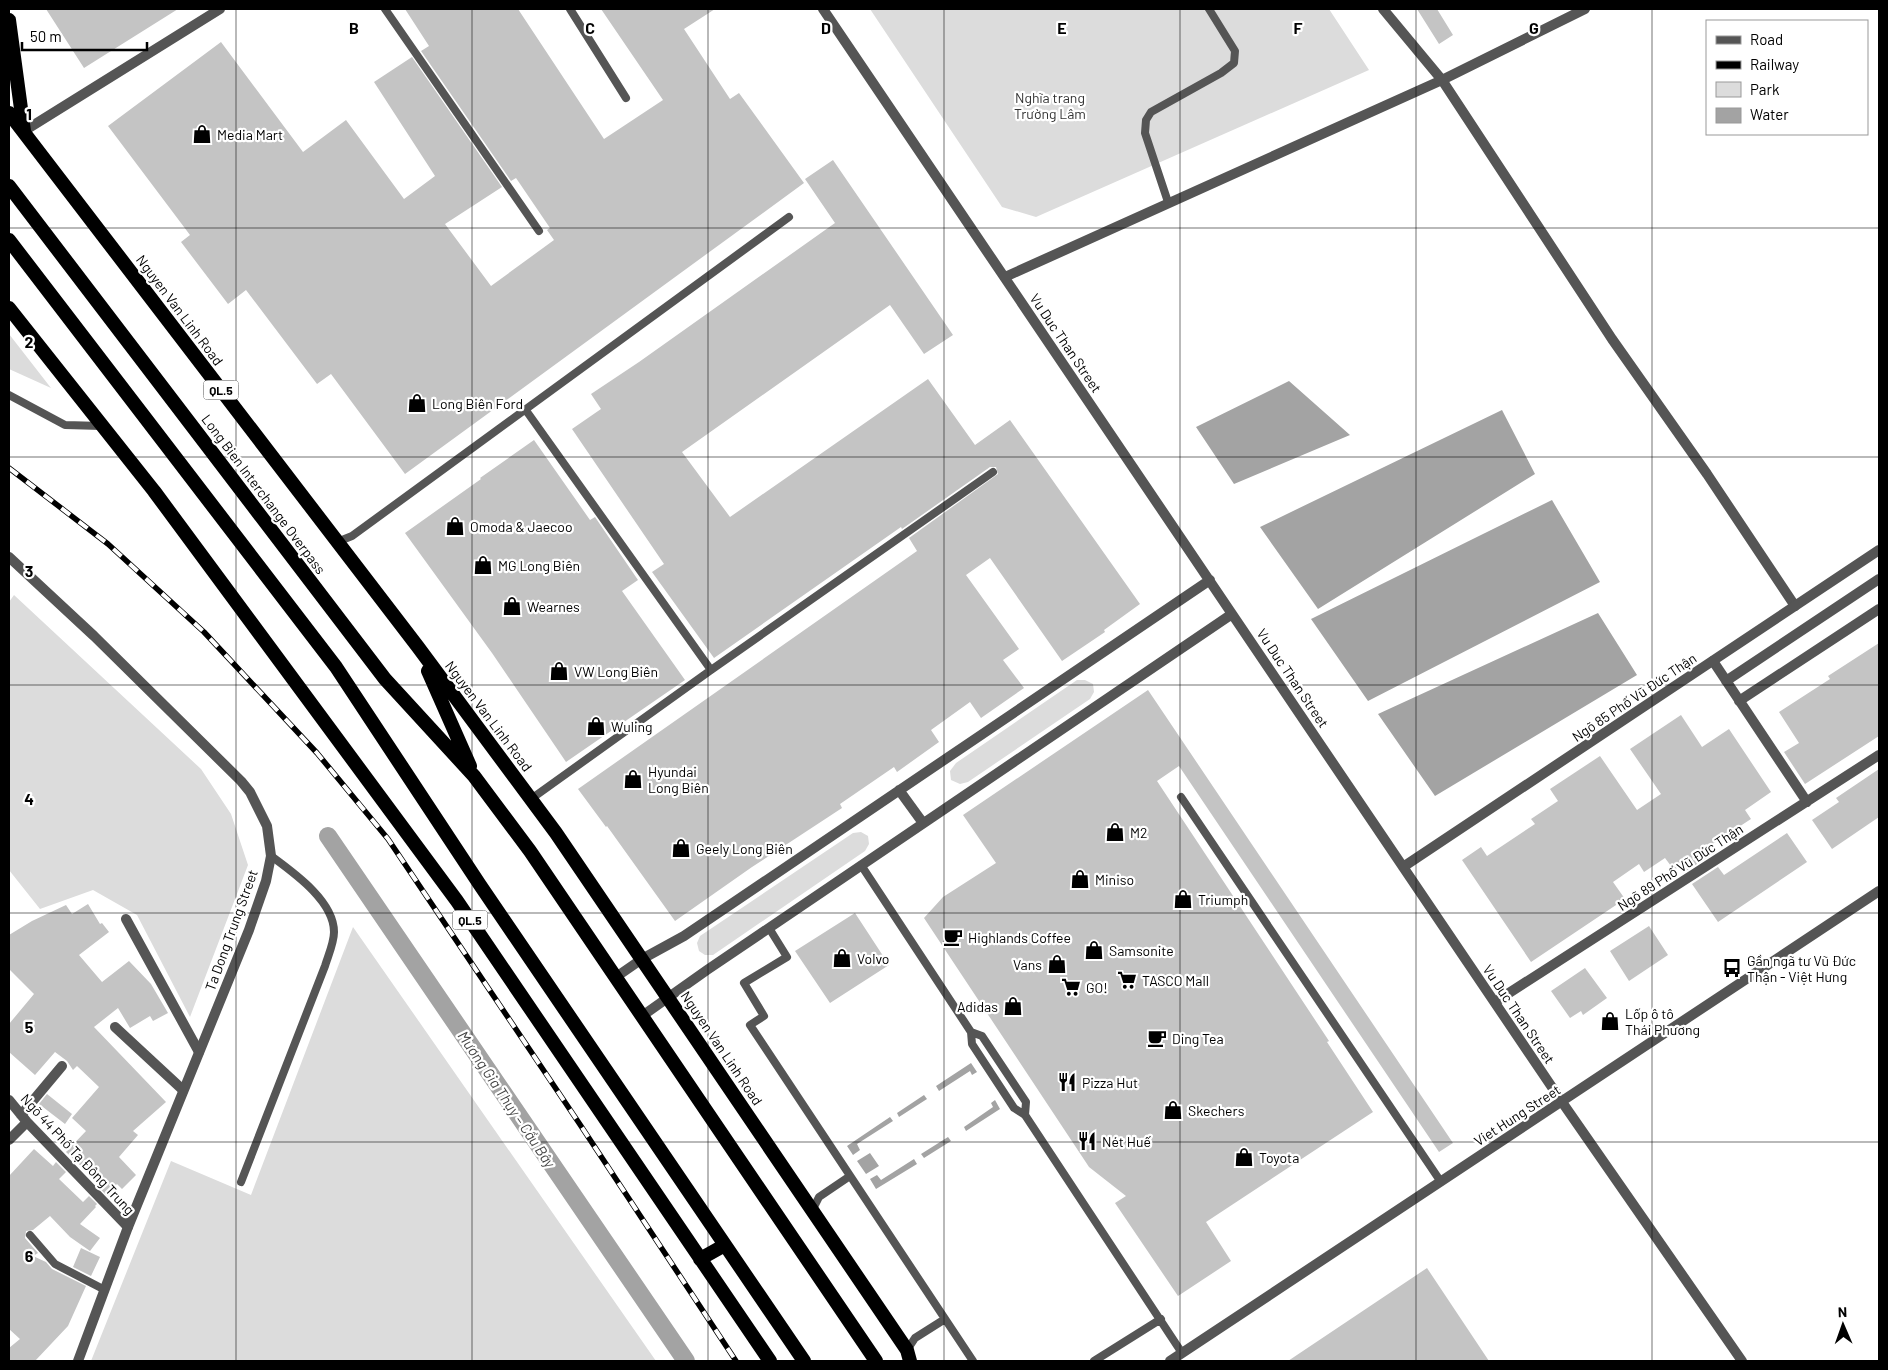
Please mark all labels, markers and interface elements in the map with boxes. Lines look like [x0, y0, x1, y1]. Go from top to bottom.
text: B [349, 18, 359, 37]
text: C [585, 18, 595, 37]
text: D [821, 18, 831, 37]
text: E [1057, 18, 1067, 37]
text: F [1294, 18, 1303, 37]
text: G [1529, 18, 1539, 37]
scale bar [22, 20, 148, 52]
legend [1706, 20, 1868, 135]
text: 50 m [30, 27, 62, 45]
text: Road [1750, 30, 1783, 48]
text: Railway [1750, 55, 1799, 73]
text: Park [1750, 80, 1780, 98]
park label: Nghĩa trang Trường Lâm [1014, 89, 1086, 122]
text: 1 [26, 104, 32, 123]
text: Water [1750, 105, 1789, 123]
shop icon: Media Mart [191, 123, 213, 145]
place label: Media Mart [217, 126, 283, 143]
street label: Nguyen Van Linh Road [133, 251, 227, 369]
street label: Vu Duc Than Street [1027, 290, 1105, 396]
text: 2 [25, 332, 34, 351]
road number: QL.5 [204, 380, 238, 400]
shop icon: Long Biên Ford [406, 392, 428, 414]
place label: Long Biên Ford [432, 395, 523, 412]
street label: Long Bien Interchange Overpass [198, 411, 330, 577]
shop icon: Omoda & Jaecoo [444, 515, 466, 537]
place label: Omoda & Jaecoo [470, 518, 573, 535]
shop icon: MG Long Biên [472, 554, 494, 576]
place label: MG Long Biên [498, 557, 580, 574]
text: 3 [25, 561, 33, 580]
shop icon: Wearnes [501, 595, 523, 617]
place label: Wearnes [527, 598, 580, 615]
street label: Vu Duc Than Street [1254, 625, 1332, 731]
street label: Ngõ 85 Phố Vũ Đức Thận [1569, 649, 1699, 745]
street label: Nguyen Van Linh Road [442, 657, 536, 775]
shop icon: VW Long Biên [548, 660, 570, 682]
place label: VW Long Biên [574, 663, 658, 680]
shop icon: Wuling [585, 715, 607, 737]
place label: Wuling [611, 718, 653, 735]
place label: Hyundai Long Biên [648, 763, 709, 796]
shop icon: Hyundai Long Biên [622, 768, 644, 790]
text: 4 [24, 789, 34, 808]
street label: Ngõ 89 Phố Vũ Đức Thận [1614, 820, 1746, 914]
shop icon: M2 [1104, 821, 1126, 843]
place label: M2 [1130, 824, 1148, 841]
shop icon: Geely Long Biên [670, 837, 692, 859]
place label: Geely Long Biên [696, 840, 793, 857]
street label: Ta Dong Trung Street [201, 867, 261, 993]
shop icon: Miniso [1069, 868, 1091, 890]
place label: Miniso [1095, 871, 1134, 888]
shop icon: Triumph [1172, 888, 1194, 910]
place label: Triumph [1198, 891, 1248, 908]
road number: QL.5 [452, 910, 488, 930]
cafe icon: Highlands Coffee [942, 926, 964, 948]
place label: Highlands Coffee [968, 929, 1071, 946]
shop icon: Samsonite [1083, 939, 1105, 961]
place label: Samsonite [1109, 942, 1174, 959]
shop icon: Volvo [831, 947, 853, 969]
place label: Volvo [857, 950, 889, 967]
place label: Gần ngã tư Vũ Đức Thận - Việt Hưng [1747, 952, 1856, 985]
shop icon: Vans [1046, 953, 1068, 975]
place label: Vans [1013, 956, 1042, 973]
bus stop icon: Gần ngã tư Vũ Đức Thận - Việt Hưng [1721, 957, 1743, 979]
street label: Vu Duc Than Street [1480, 961, 1558, 1067]
supermarket icon: TASCO Mall [1116, 969, 1138, 991]
place label: TASCO Mall [1142, 972, 1209, 989]
supermarket icon: GO! [1060, 976, 1082, 998]
place label: GO! [1086, 979, 1108, 996]
street label: Nguyen Van Linh Road [678, 988, 766, 1108]
shop icon: Adidas [1002, 995, 1024, 1017]
place label: Adidas [957, 998, 998, 1015]
place label: Lốp ô tô Thái Phương [1625, 1005, 1700, 1038]
shop icon: Lốp ô tô Thái Phương [1599, 1010, 1621, 1032]
text: 5 [25, 1017, 34, 1036]
water label: Mương Gia Thụy – Cầu Bây [455, 1027, 560, 1172]
cafe icon: Ding Tea [1146, 1027, 1168, 1049]
place label: Ding Tea [1172, 1030, 1224, 1047]
restaurant icon: Pizza Hut [1056, 1071, 1078, 1093]
place label: Pizza Hut [1082, 1074, 1138, 1091]
street label: Viet Hung Street [1471, 1081, 1563, 1149]
street label: Ngõ 44 Phố Tạ Đông Trung [18, 1090, 138, 1218]
shop icon: Skechers [1162, 1099, 1184, 1121]
place label: Skechers [1188, 1102, 1245, 1119]
restaurant icon: Nét Huế [1076, 1130, 1098, 1152]
place label: Nét Huế [1102, 1133, 1151, 1150]
shop icon: Toyota [1233, 1146, 1255, 1168]
place label: Toyota [1259, 1149, 1299, 1166]
text: 6 [25, 1246, 34, 1265]
north arrow [1818, 1300, 1868, 1350]
text: N [1838, 1303, 1847, 1320]

